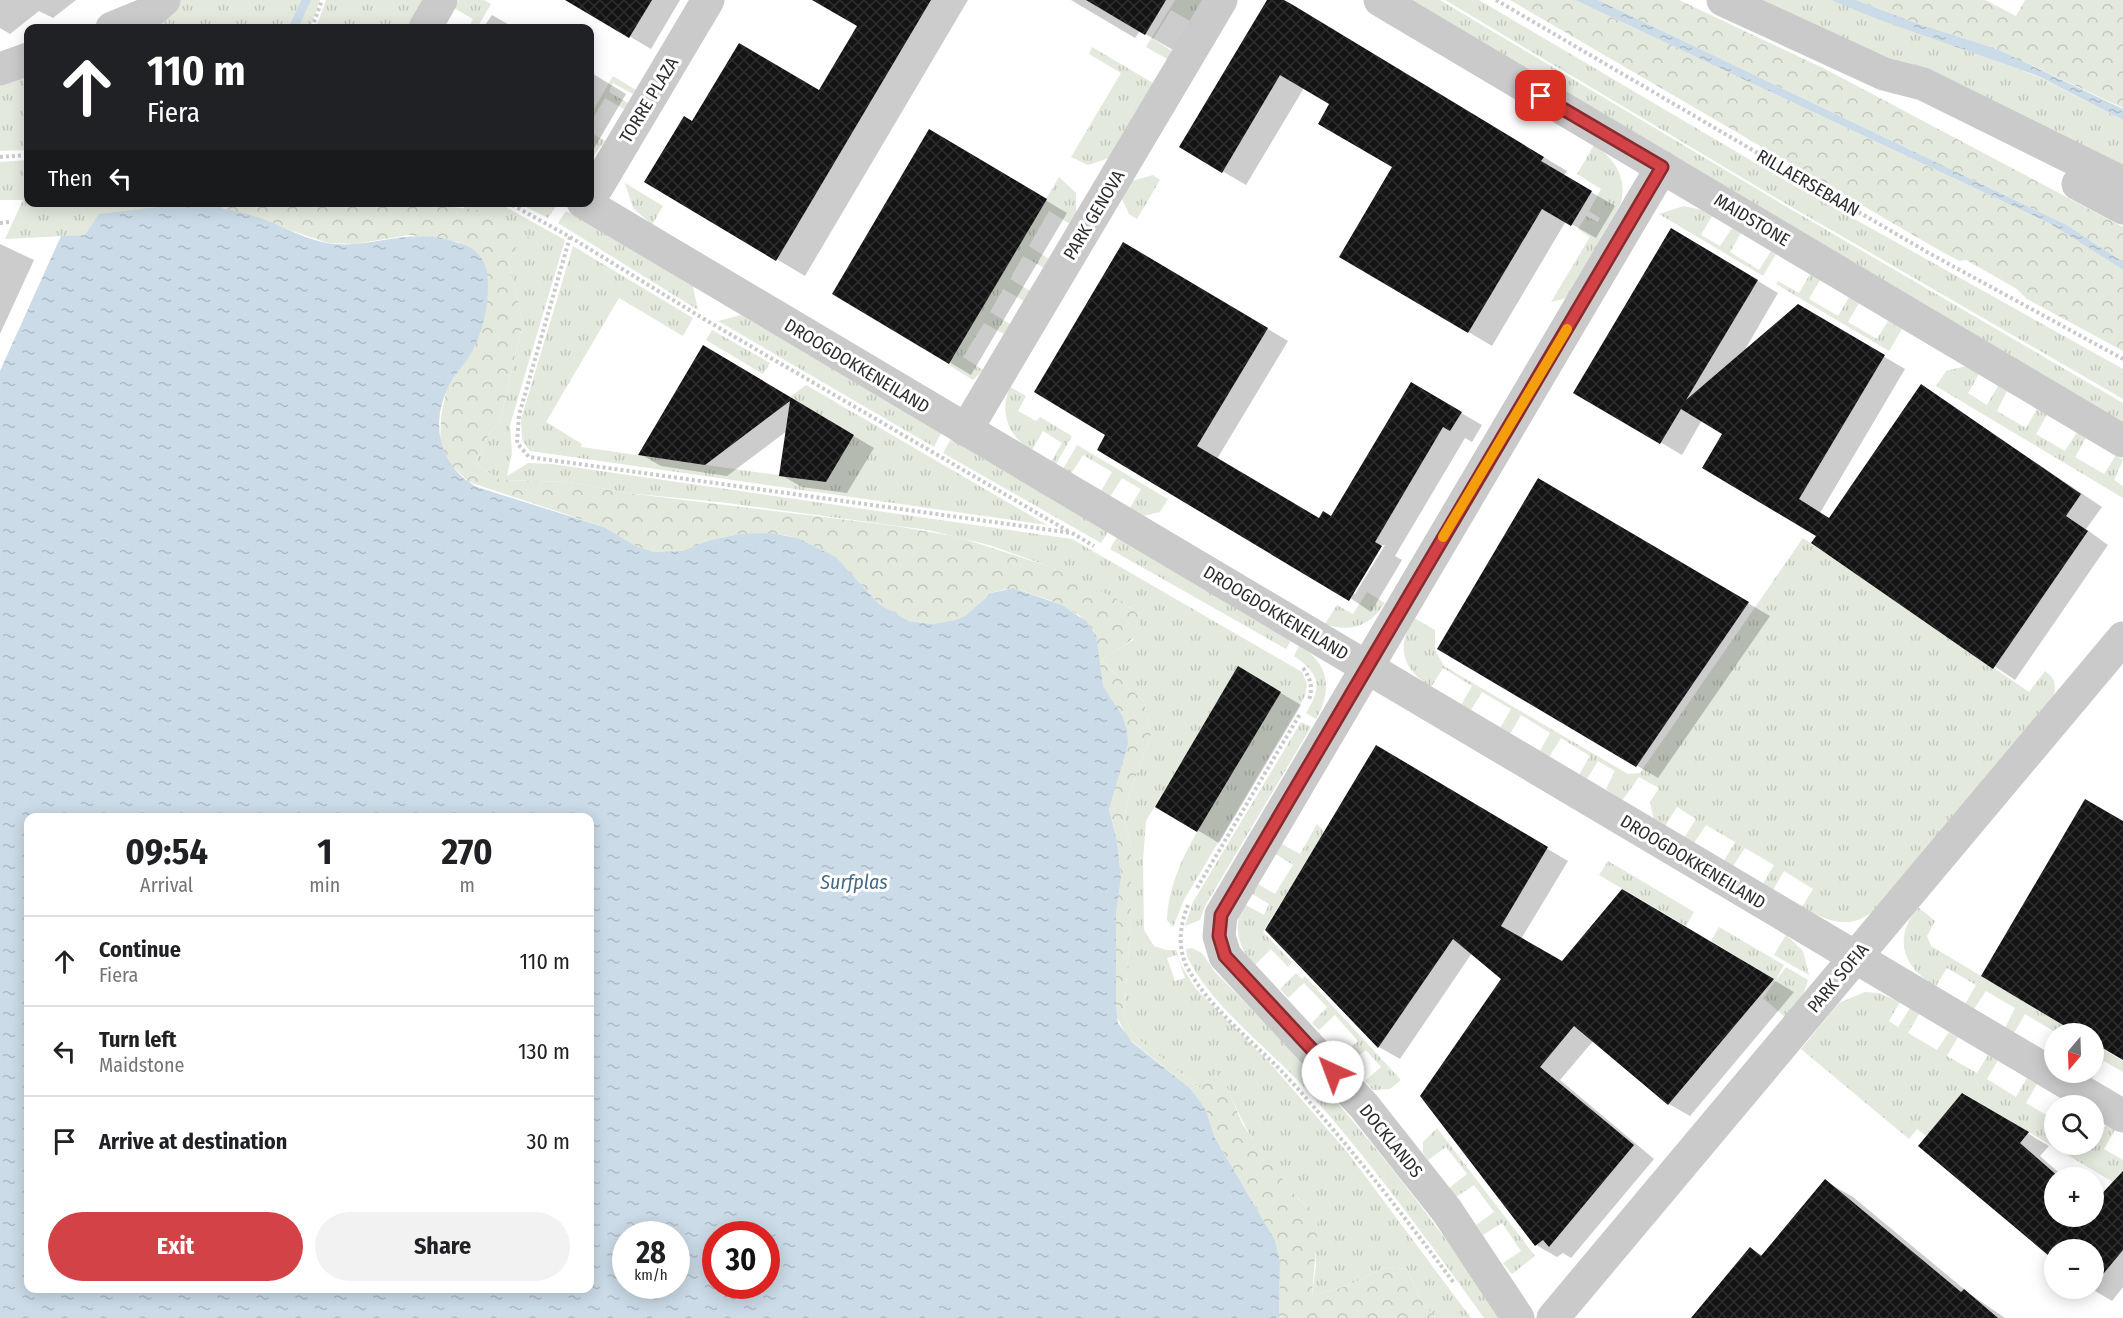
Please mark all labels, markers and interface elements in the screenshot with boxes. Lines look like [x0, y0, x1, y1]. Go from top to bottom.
text: 110 m [147, 46, 246, 96]
icon: ahead [48, 48, 126, 126]
street label: TORRE PLAZA [615, 53, 683, 147]
pin [1515, 70, 1566, 121]
icon: arrive [1524, 79, 1557, 112]
text: Fiera [147, 97, 200, 129]
street label: RILLAERSEBAAN [1753, 145, 1863, 221]
icon: left [104, 162, 137, 195]
text: Then [48, 165, 92, 192]
street label: PARK GENOVA [1059, 166, 1130, 264]
street label: MAIDSTONE [1710, 189, 1794, 251]
street label: DROOGDOKKENEILAND [781, 314, 933, 418]
street label: DROOGDOKKENEILAND [1200, 561, 1352, 665]
street label: DROOGDOKKENEILAND [1617, 810, 1769, 914]
text: 09:54 [125, 830, 208, 874]
text: 1 [317, 830, 332, 874]
text: 270 [442, 830, 493, 874]
water label: Surfplas [819, 870, 888, 894]
text: Arrival [140, 873, 193, 897]
text: min [309, 873, 340, 897]
text: m [459, 873, 475, 897]
text: Continue [99, 936, 181, 963]
street label: PARK SOFIA [1803, 938, 1874, 1017]
icon: ahead [48, 945, 81, 978]
text: 110 m [520, 948, 570, 975]
text: Fiera [99, 963, 138, 987]
north arrow [2044, 1023, 2104, 1083]
map controls [2044, 1023, 2104, 1299]
text: Turn left [99, 1026, 177, 1053]
icon: left [48, 1035, 81, 1068]
text: 130 m [518, 1038, 570, 1065]
position arrow [1301, 1040, 1365, 1104]
text: Maidstone [99, 1053, 185, 1077]
button: search [2044, 1095, 2104, 1155]
street label: DOCKLANDS [1355, 1100, 1427, 1182]
icon: arrive [48, 1125, 81, 1158]
text: Arrive at destination [99, 1128, 287, 1155]
text: 30 m [527, 1128, 570, 1155]
button: + [2044, 1167, 2104, 1227]
button: Exit [48, 1212, 303, 1281]
button: Share [315, 1212, 570, 1281]
speed limit sign: 30 [702, 1221, 780, 1299]
text: 28 [636, 1235, 666, 1271]
button: − [2044, 1239, 2104, 1299]
text: km/h [634, 1266, 668, 1284]

